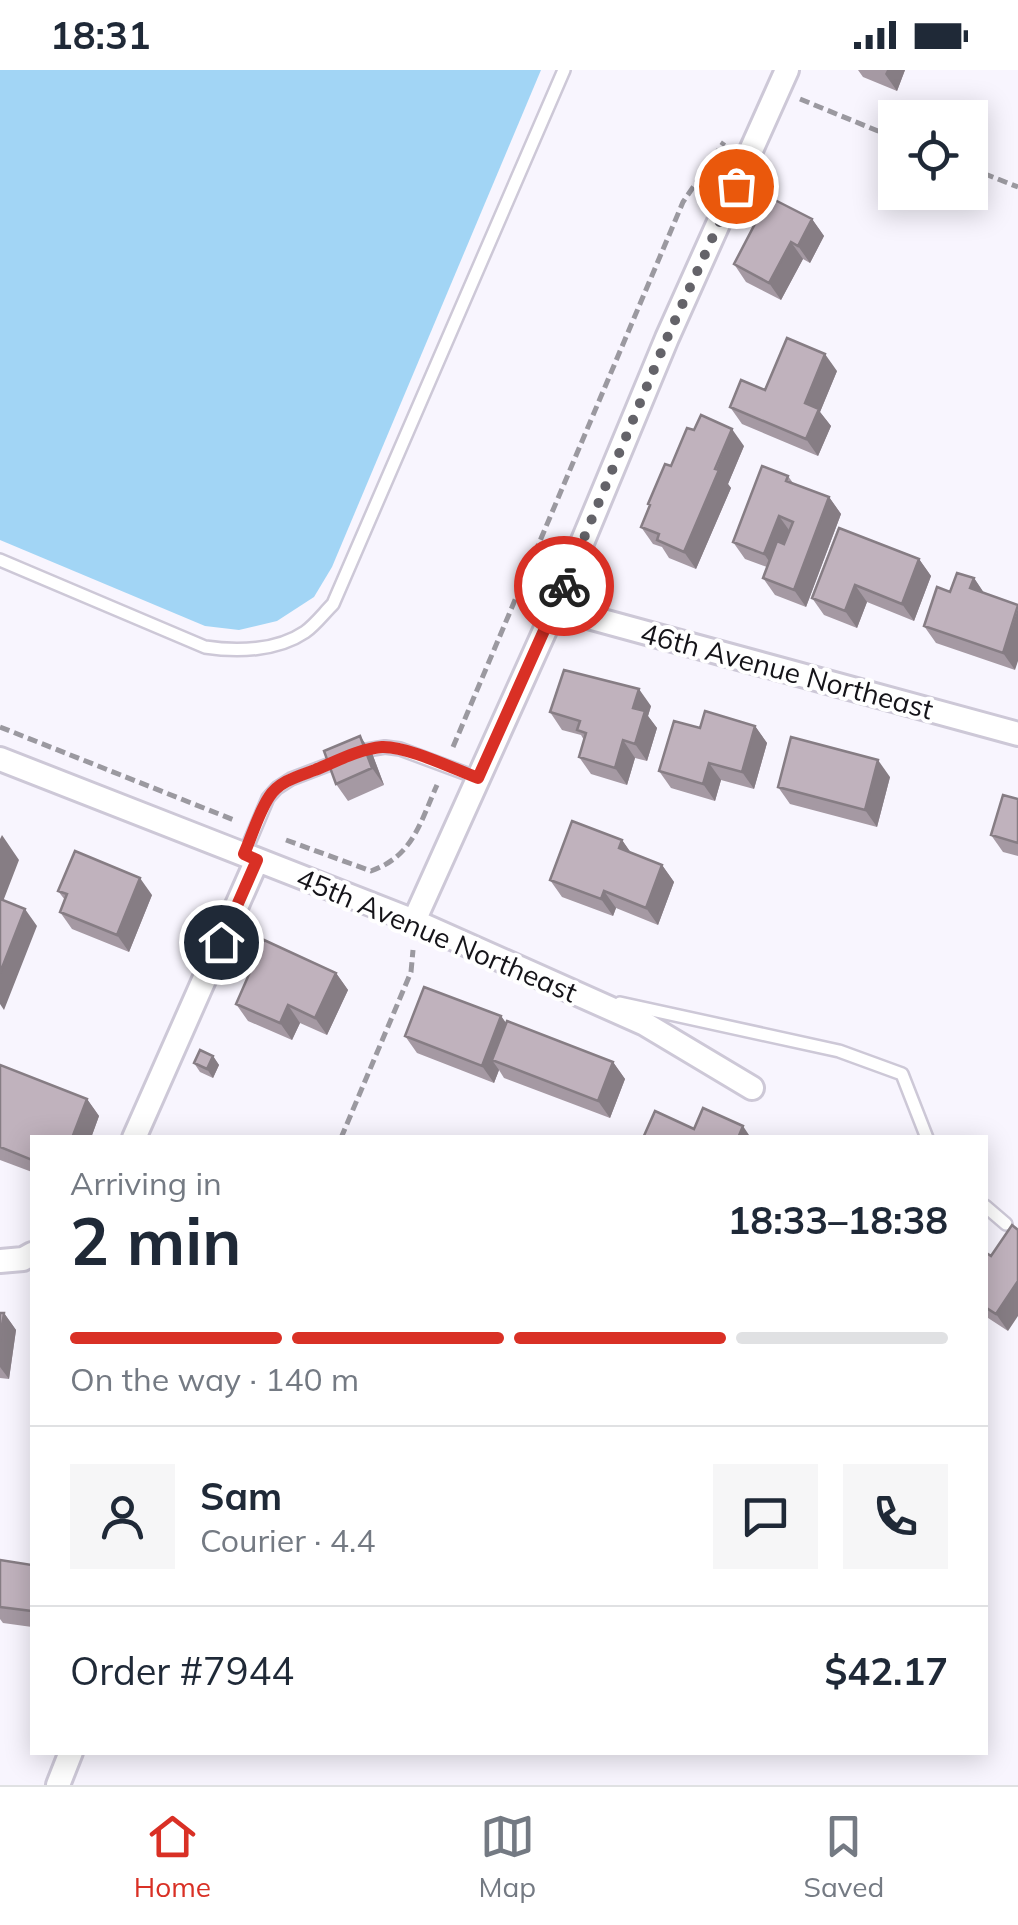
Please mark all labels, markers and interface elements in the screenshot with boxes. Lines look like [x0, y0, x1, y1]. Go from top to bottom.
text: 18:31 [50, 11, 151, 59]
map controls [878, 100, 988, 210]
button: locate [878, 100, 988, 210]
pin [694, 144, 779, 229]
icon: bag [709, 159, 764, 214]
courier [514, 536, 614, 636]
icon: bike [537, 559, 592, 614]
street label: 46th Avenue Northeast [637, 615, 937, 726]
street label: 45th Avenue Northeast [292, 860, 583, 1010]
pin [179, 900, 264, 985]
icon: home [194, 915, 249, 970]
text: Arriving in [70, 1163, 222, 1203]
text: 18:33–18:38 [728, 1196, 948, 1244]
text: 2 min [70, 1200, 241, 1281]
text: On the way · 140 m [70, 1359, 359, 1399]
button: person [70, 1464, 175, 1569]
button: chat [713, 1464, 818, 1569]
button: phone [843, 1464, 948, 1569]
text: Sam [200, 1472, 282, 1520]
text: Courier · 4.4 [200, 1520, 376, 1560]
text: Order #7944 [70, 1647, 294, 1695]
text: $42.17 [825, 1647, 948, 1695]
tab: Home [134, 1809, 211, 1904]
tab: Map [478, 1809, 536, 1904]
tab: Saved [803, 1809, 884, 1904]

